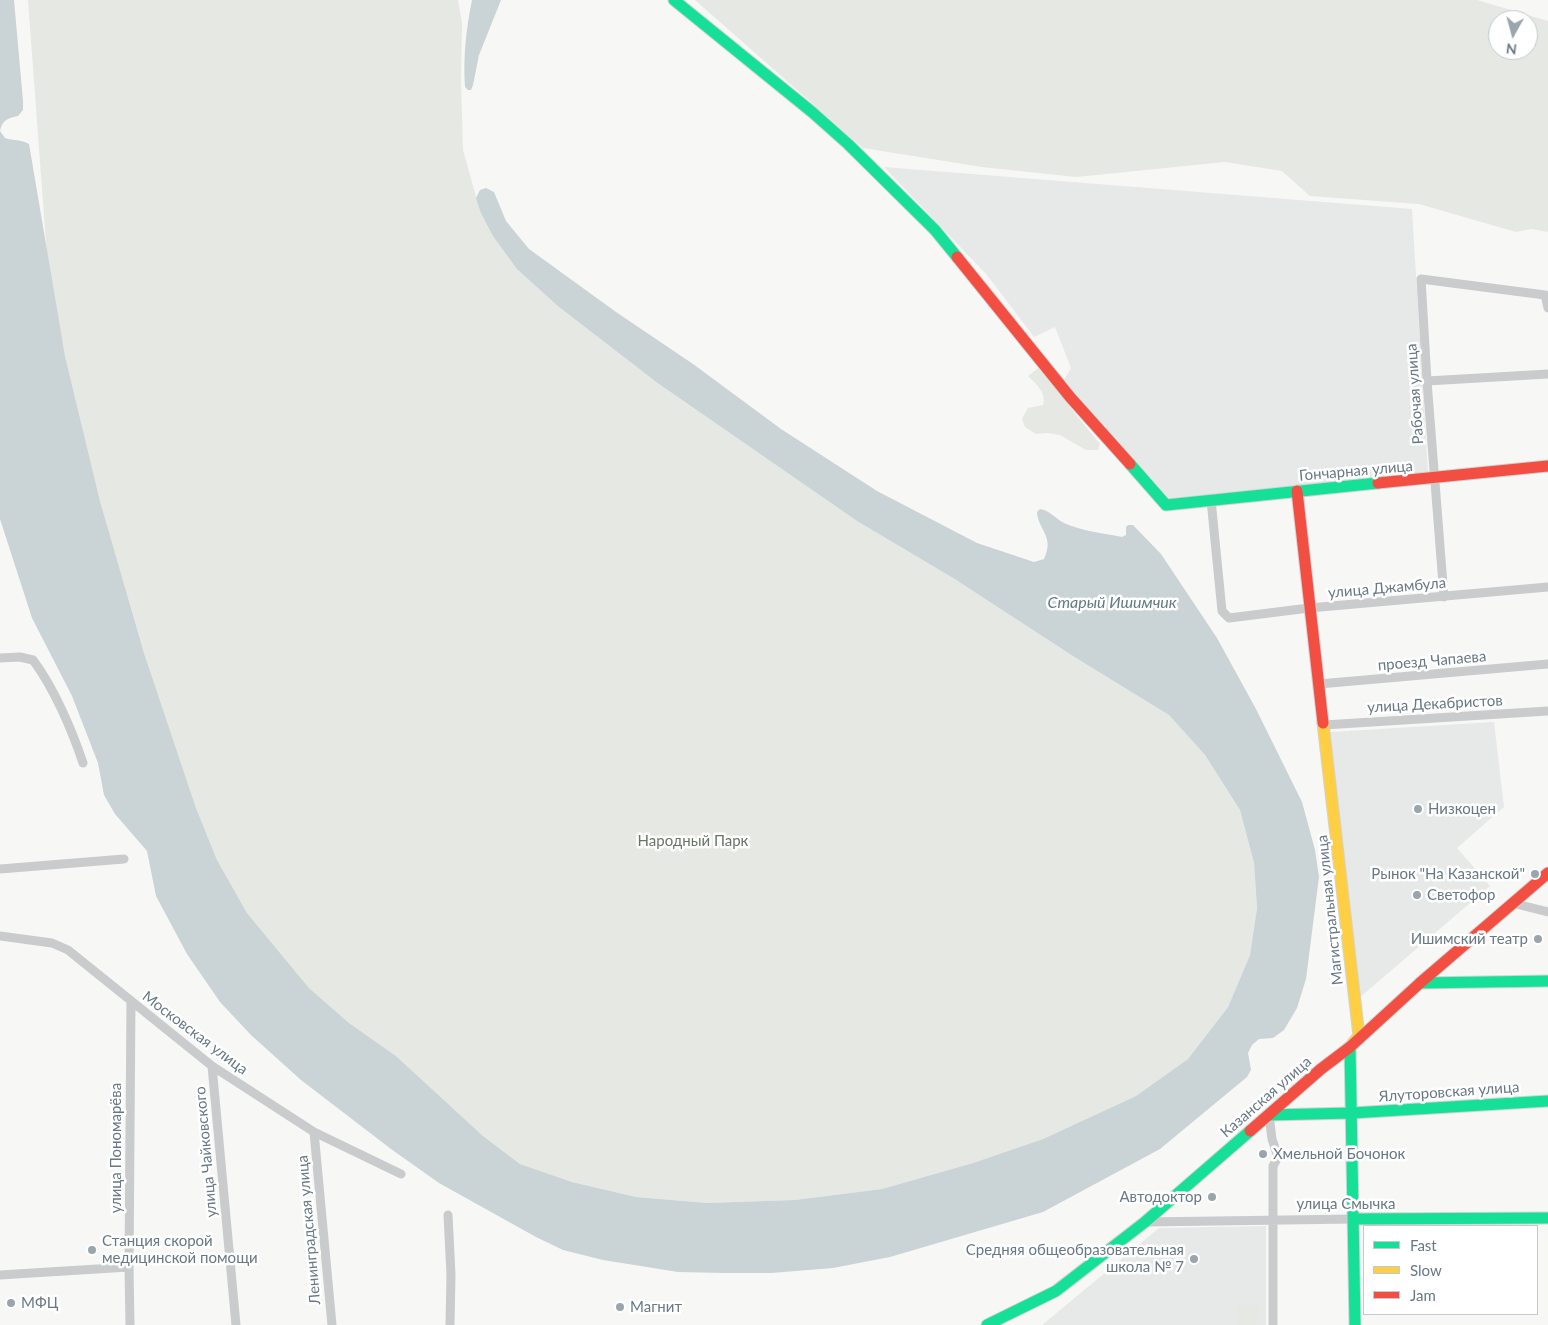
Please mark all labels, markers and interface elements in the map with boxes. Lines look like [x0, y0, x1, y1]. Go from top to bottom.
north arrow [1488, 10, 1538, 60]
text: N [1505, 40, 1518, 58]
street label: Рабочая улица [1403, 343, 1427, 445]
street label: Гончарная улица [1298, 457, 1414, 485]
street label: улица Джамбула [1327, 574, 1447, 602]
water label: Старый Ишимчик [1048, 593, 1176, 613]
street label: проезд Чапаева [1377, 647, 1487, 675]
street label: улица Декабристов [1367, 691, 1503, 717]
place label: Низкоцен [1428, 800, 1496, 818]
marker: Низкоцен [1412, 803, 1424, 815]
park label: Народный Парк [638, 832, 748, 850]
street label: Магистральная улица [1313, 834, 1347, 986]
place label: Рынок "На Казанской" [1371, 865, 1525, 883]
marker: Рынок "На Казанской" [1529, 868, 1541, 880]
place label: Светофор [1427, 886, 1495, 904]
marker: Светофор [1411, 889, 1423, 901]
place label: Ишимский театр [1411, 930, 1528, 948]
marker: Ишимский театр [1532, 933, 1544, 945]
street label: Московская улица [139, 987, 251, 1079]
street label: Казанская улица [1217, 1053, 1315, 1141]
street label: Ялуторовская улица [1378, 1078, 1520, 1106]
street label: улица Пономарёва [107, 1083, 125, 1213]
street label: улица Чайковского [191, 1086, 221, 1218]
place label: Хмельной Бочонок [1273, 1145, 1405, 1163]
marker: Хмельной Бочонок [1257, 1148, 1269, 1160]
street label: Ленинградская улица [294, 1155, 324, 1305]
place label: Автодоктор [1119, 1188, 1202, 1206]
marker: Автодоктор [1206, 1191, 1218, 1203]
street label: улица Смычка [1296, 1195, 1396, 1213]
legend [1363, 1225, 1538, 1315]
place label: Станция скорой медицинской помощи [102, 1232, 258, 1267]
text: Fast [1410, 1236, 1437, 1254]
place label: Средняя общеобразовательная школа № 7 [966, 1241, 1184, 1276]
marker: Станция скорой медицинской помощи [86, 1244, 98, 1256]
marker: Средняя общеобразовательная школа № 7 [1188, 1253, 1200, 1265]
text: Slow [1410, 1261, 1442, 1279]
text: Jam [1410, 1286, 1436, 1304]
place label: МФЦ [21, 1294, 58, 1312]
marker: МФЦ [5, 1297, 17, 1309]
place label: Магнит [630, 1298, 682, 1316]
marker: Магнит [614, 1301, 626, 1313]

